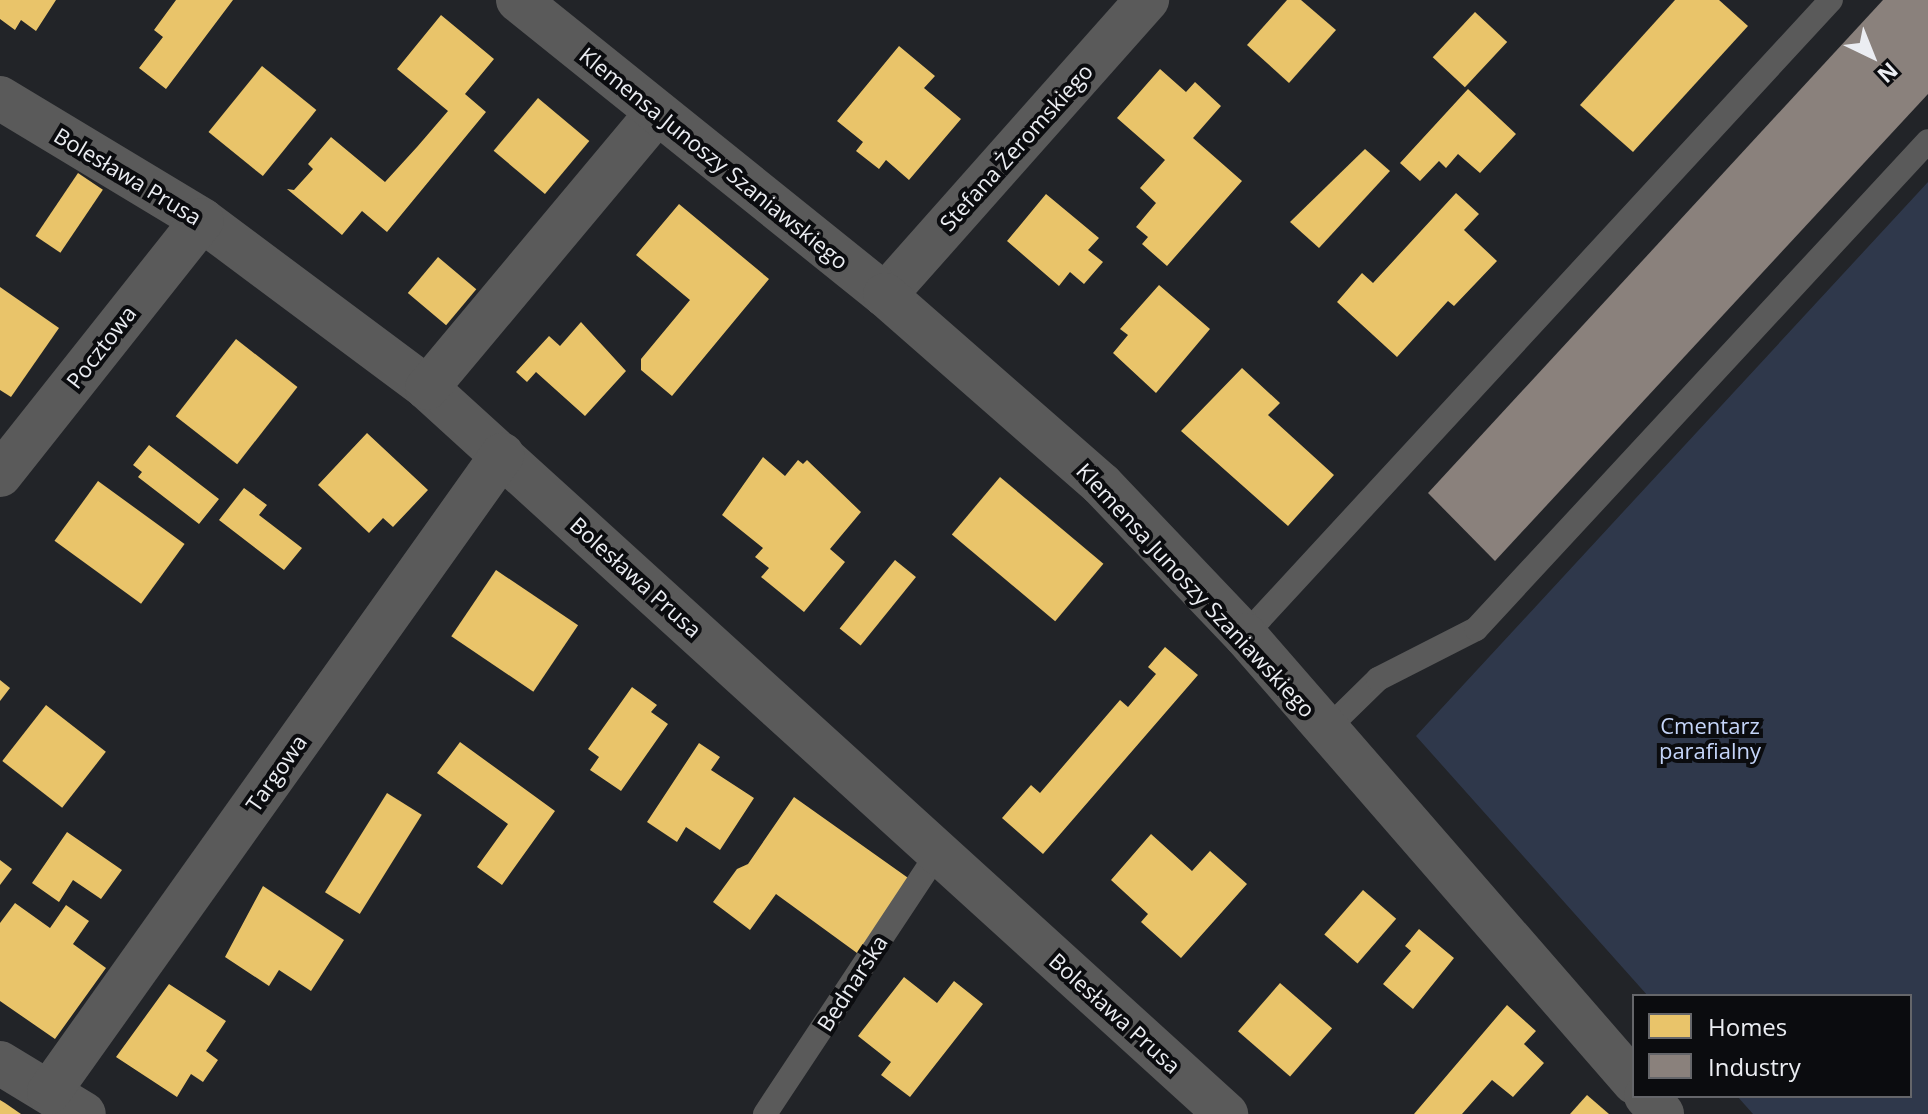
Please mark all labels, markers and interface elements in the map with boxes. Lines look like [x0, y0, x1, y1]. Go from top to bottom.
north arrow [1832, 16, 1912, 96]
street label: Klemensa Junoszy Szaniawskiego [574, 41, 854, 275]
text: N [1872, 56, 1905, 91]
street label: Stefana Żeromskiego [934, 58, 1098, 236]
street label: Bolesława Prusa [50, 122, 206, 230]
street label: Pocztowa [61, 300, 141, 394]
street label: Klemensa Junoszy Szaniawskiego [1071, 457, 1321, 723]
street label: Bolesława Prusa [565, 511, 707, 643]
park label: Cmentarz parafialny [1659, 712, 1761, 764]
street label: Targowa [240, 729, 312, 817]
street label: Bednarska [811, 930, 893, 1036]
street label: Bolesława Prusa [1044, 947, 1186, 1079]
legend [1632, 994, 1912, 1098]
text: Homes [1708, 1010, 1787, 1043]
text: Industry [1708, 1050, 1801, 1083]

